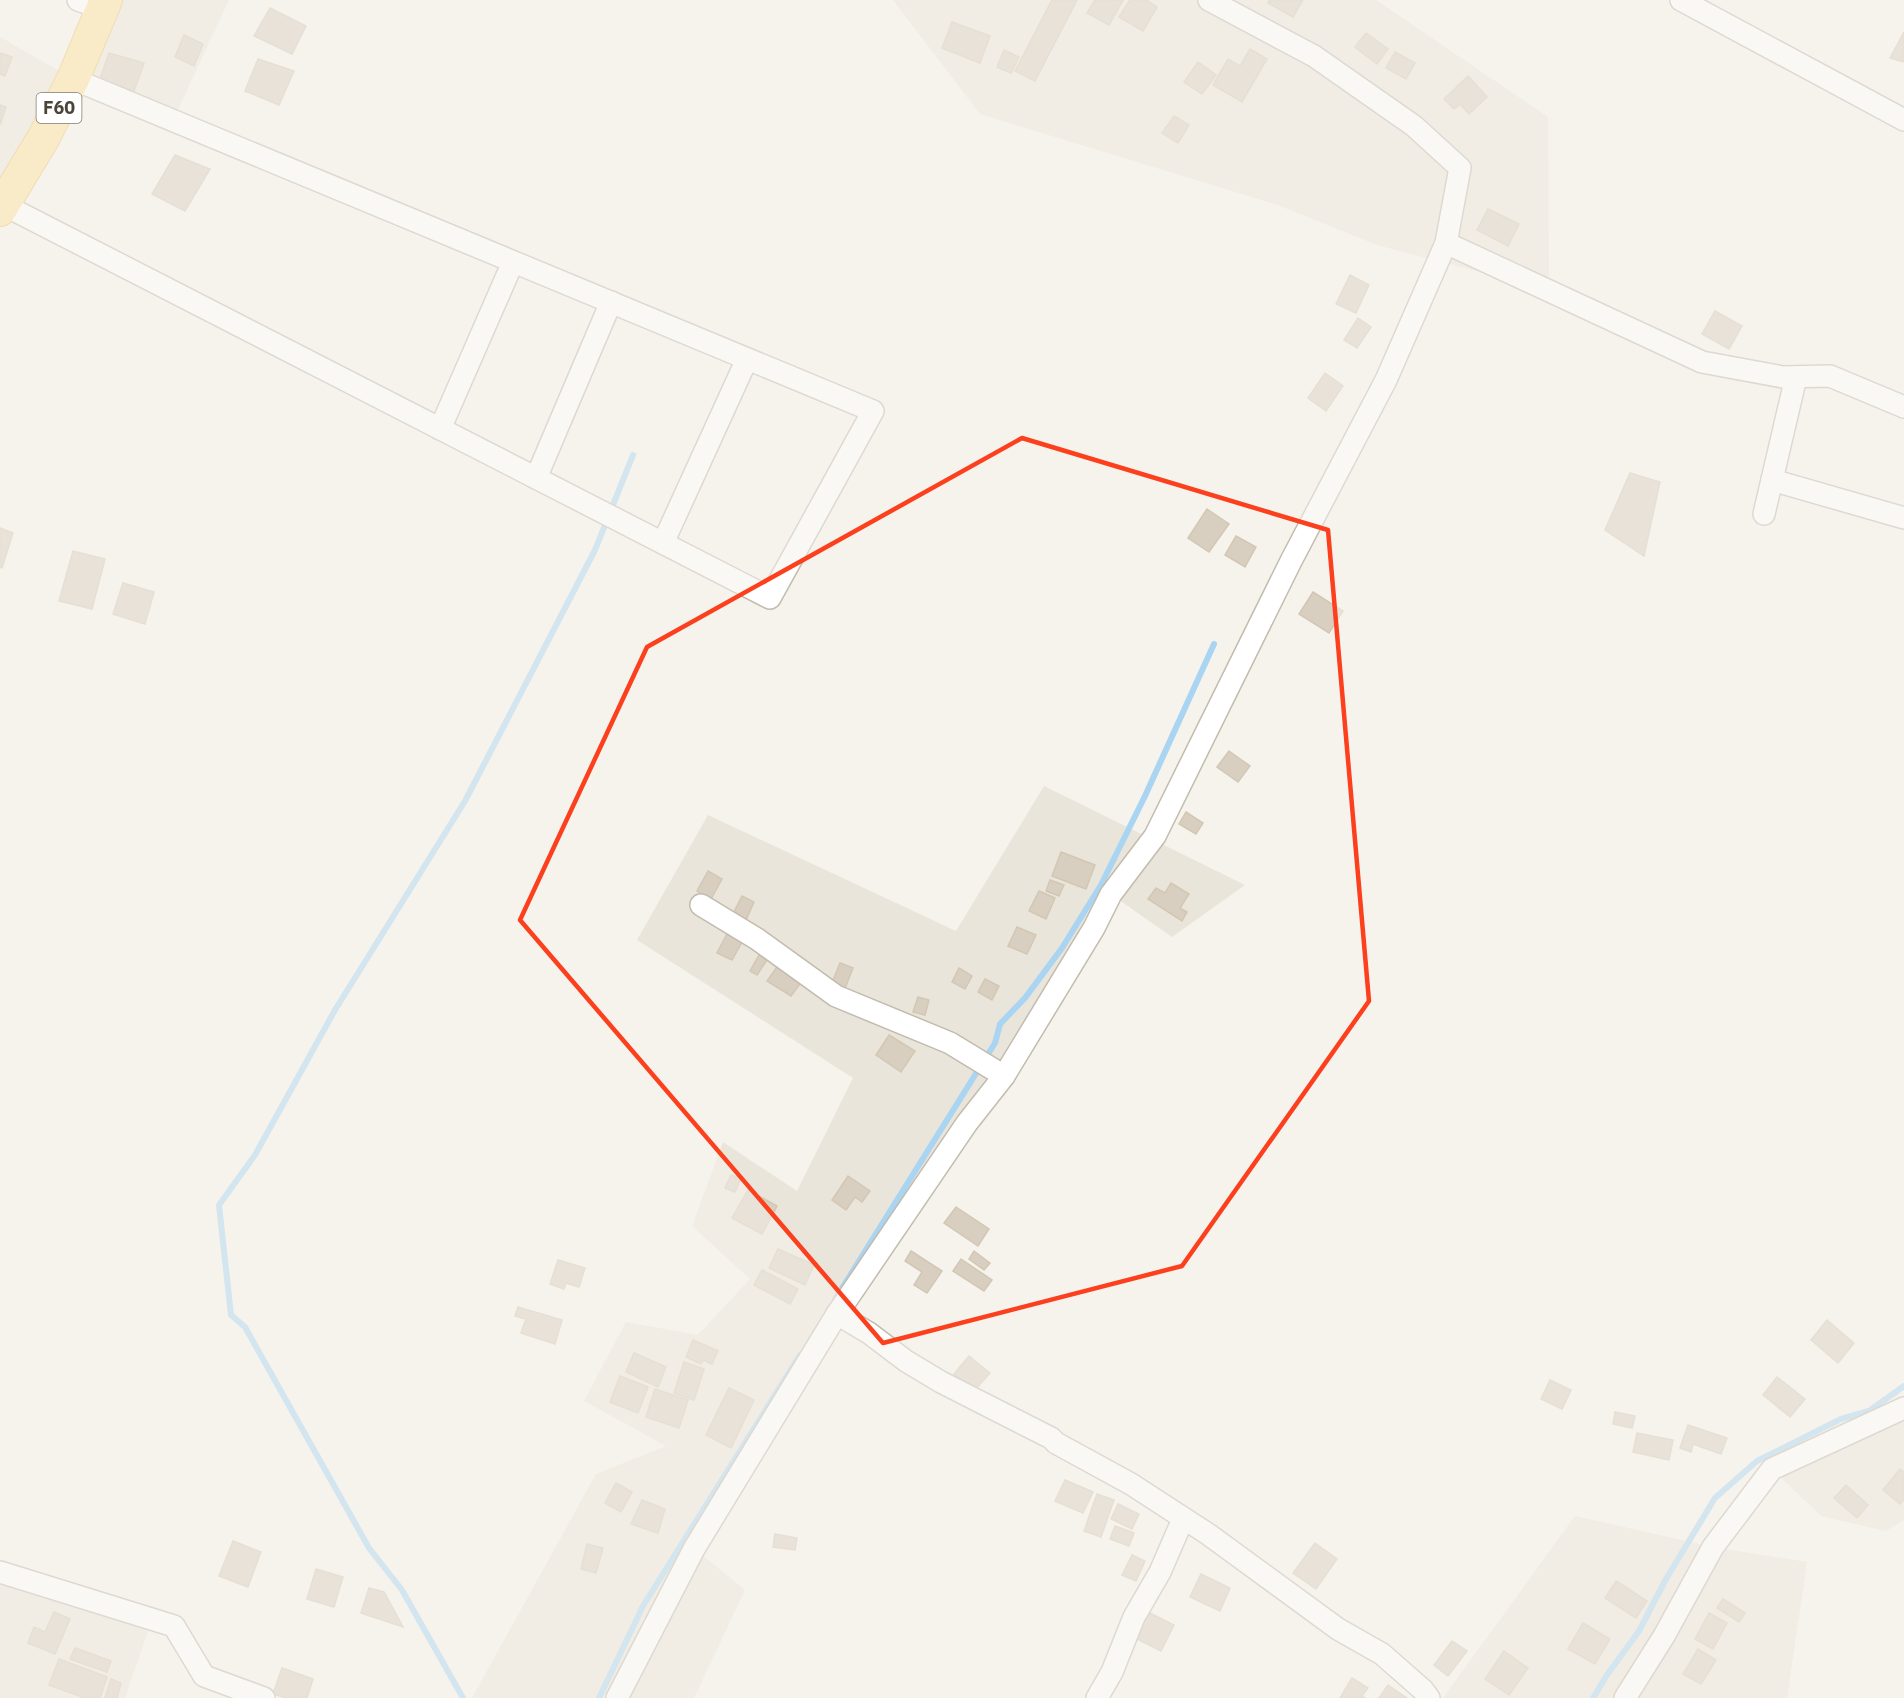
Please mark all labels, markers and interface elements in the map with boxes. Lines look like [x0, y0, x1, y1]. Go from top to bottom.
road number: F60 [36, 93, 82, 123]

